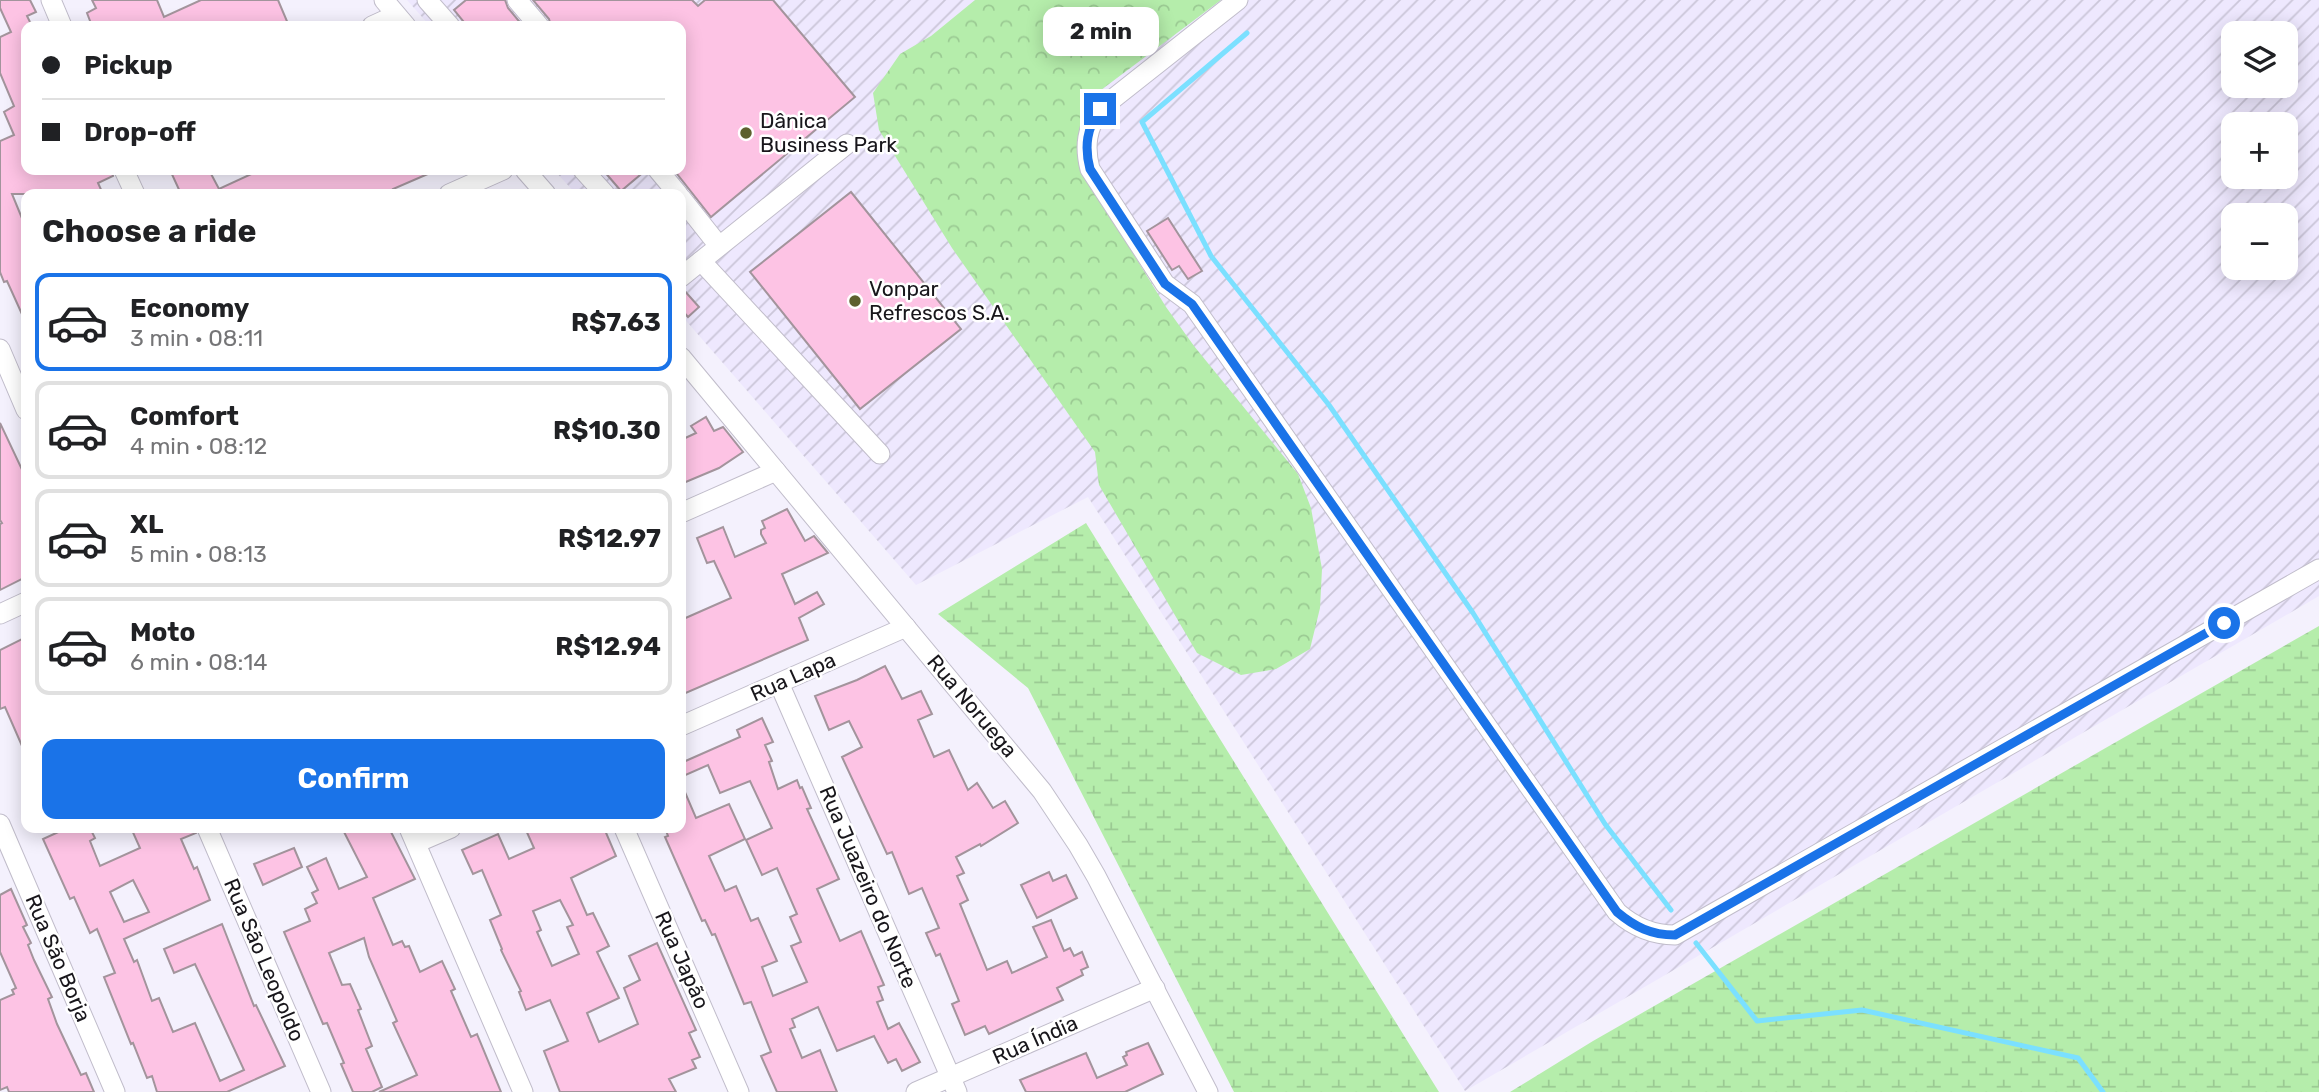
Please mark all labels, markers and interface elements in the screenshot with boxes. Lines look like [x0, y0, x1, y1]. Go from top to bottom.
callout: 2 min [1042, 7, 1158, 56]
text: 2 min [1070, 17, 1132, 45]
map controls [2221, 21, 2298, 280]
button: layers [2221, 21, 2298, 98]
text: Pickup [84, 50, 173, 81]
route end [1084, 93, 1116, 125]
place label: Dânica Business Park [760, 108, 897, 157]
button: + [2221, 112, 2298, 189]
text: Drop-off [84, 117, 196, 148]
marker: Dânica Business Park [738, 125, 754, 141]
button: − [2221, 203, 2298, 280]
text: Choose a ride [42, 212, 256, 250]
place label: Vonpar Refrescos S.A. [869, 276, 1010, 325]
icon: car [46, 291, 109, 354]
text: Economy [130, 293, 249, 324]
marker: Vonpar Refrescos S.A. [847, 293, 863, 309]
text: R$7.63 [571, 307, 661, 338]
text: 3 min · 08:11 [130, 324, 263, 352]
icon: car [46, 399, 109, 462]
text: Comfort [130, 401, 239, 432]
text: R$10.30 [553, 415, 661, 446]
text: 4 min · 08:12 [130, 432, 267, 460]
icon: car [46, 507, 109, 570]
text: XL [130, 509, 163, 540]
text: R$12.97 [558, 523, 661, 554]
text: 5 min · 08:13 [130, 540, 267, 568]
route start [2208, 607, 2240, 639]
icon: car [46, 615, 109, 678]
text: Moto [130, 617, 195, 648]
text: R$12.94 [555, 631, 661, 662]
street label: Rua Lapa [746, 647, 839, 706]
text: 6 min · 08:14 [130, 648, 268, 676]
street label: Rua Noruega [922, 649, 1023, 762]
button: Confirm [42, 739, 665, 819]
street label: Rua Juazeiro do Norte [815, 782, 922, 992]
street label: Rua São Leopoldo [219, 875, 310, 1045]
street label: Rua São Borja [20, 890, 97, 1025]
street label: Rua Japão [650, 907, 715, 1012]
street label: Rua Índia [988, 1010, 1081, 1069]

